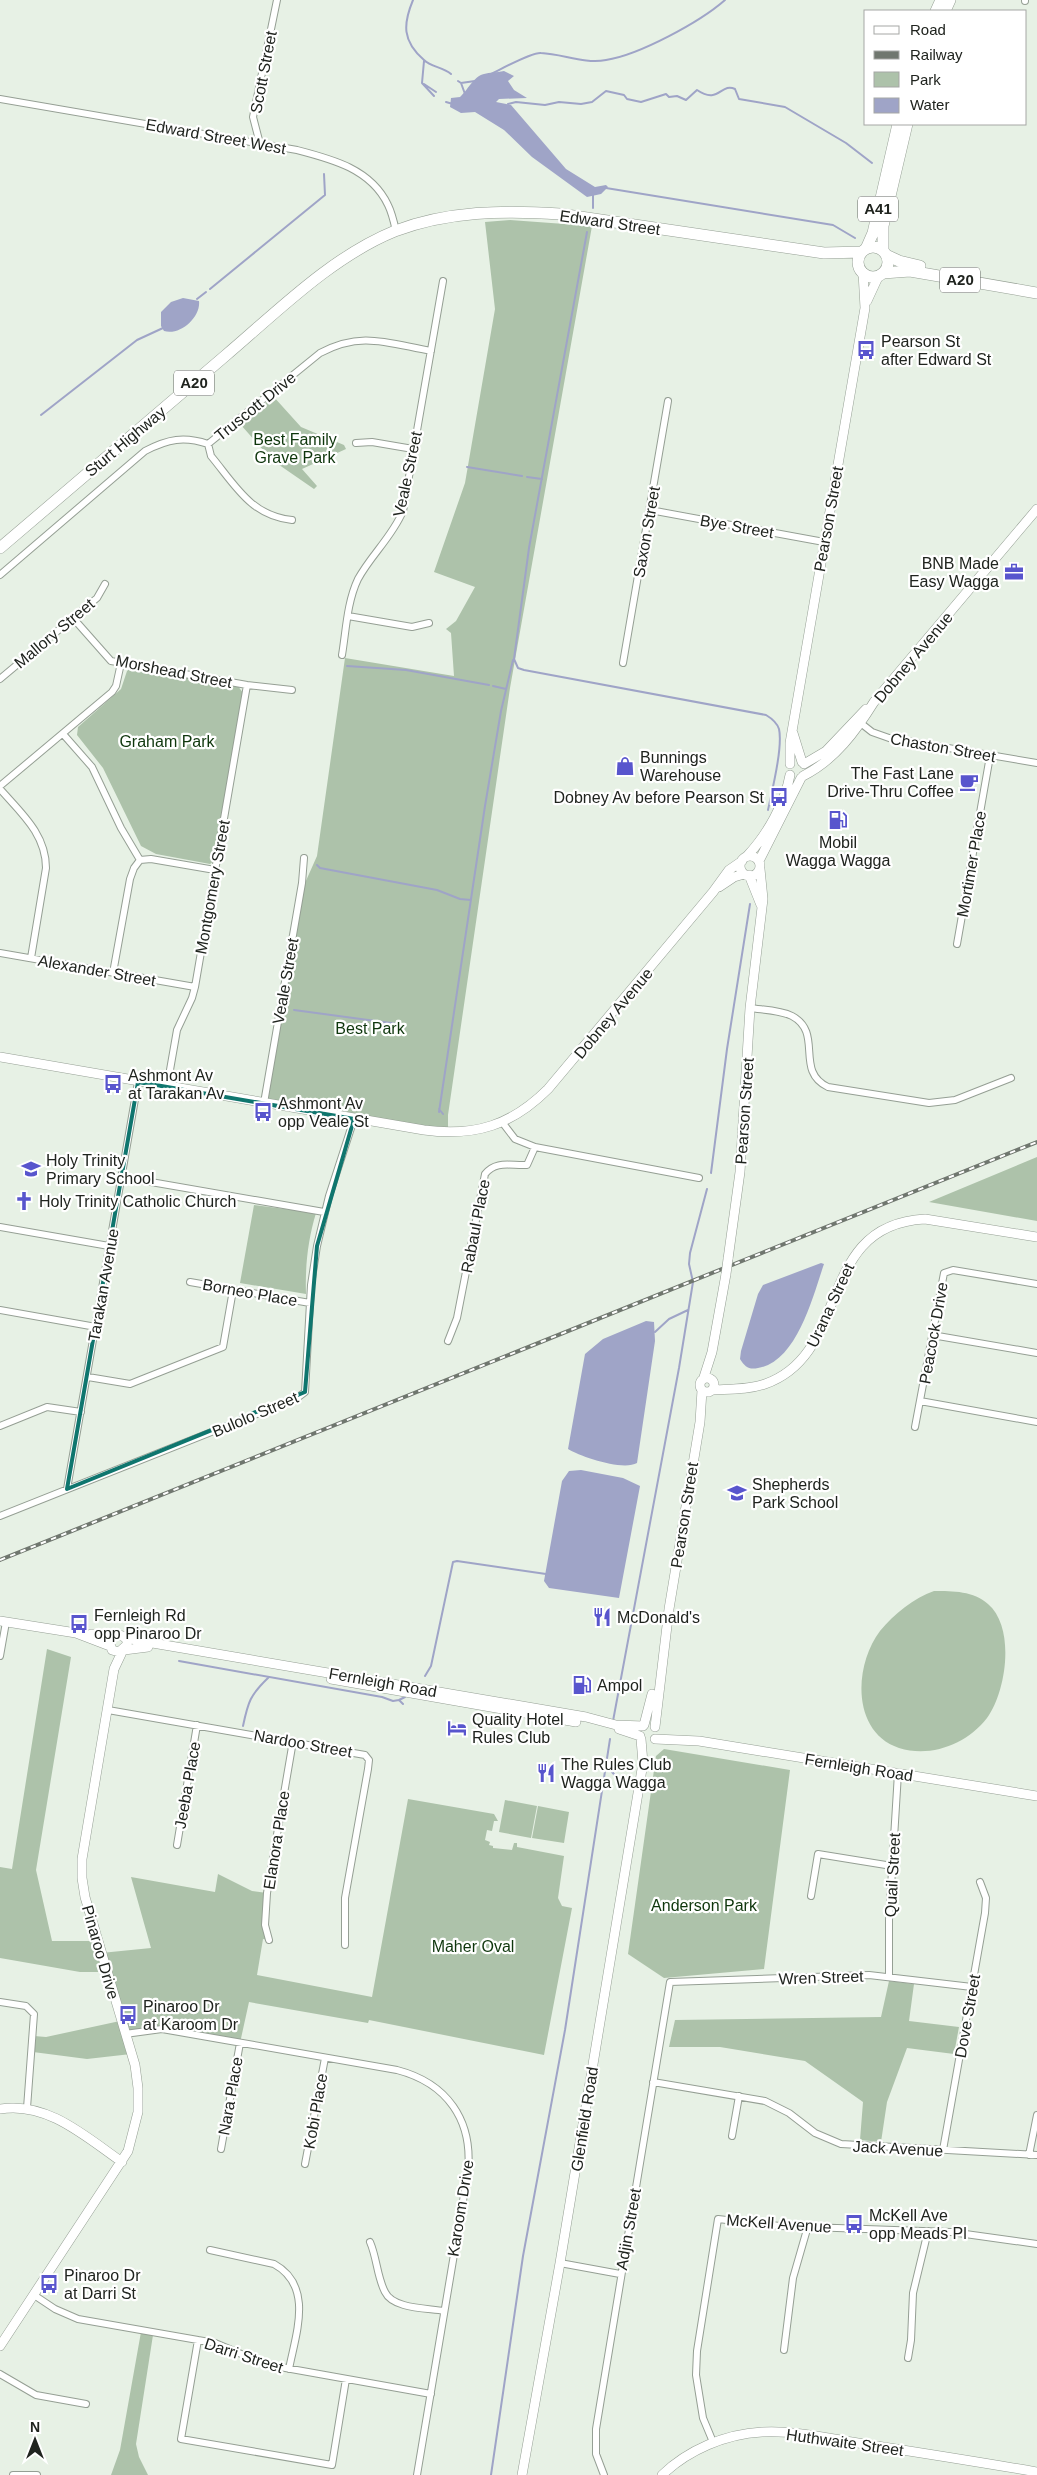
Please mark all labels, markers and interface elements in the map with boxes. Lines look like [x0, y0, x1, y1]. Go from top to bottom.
legend [864, 10, 1027, 125]
text: Road [910, 21, 946, 38]
street label: Scott Street [247, 29, 280, 115]
text: Railway [910, 46, 963, 63]
text: Park [910, 71, 941, 88]
text: Water [910, 96, 949, 113]
street label: Edward Street West [145, 116, 288, 157]
road number: A41 [858, 196, 898, 222]
street label: Edward Street [559, 207, 662, 238]
road number: A20 [940, 268, 980, 292]
place label: Pearson St after Edward St [881, 333, 992, 368]
bus stop icon: Pearson St after Edward St [855, 339, 877, 361]
street label: Truscott Drive [212, 369, 299, 444]
road number: A20 [174, 370, 214, 396]
street label: Sturt Highway [82, 403, 169, 480]
street label: Veale Street [390, 429, 425, 519]
park label: Best Family Grave Park [253, 431, 337, 466]
street label: Pearson Street [811, 465, 846, 573]
street label: Saxon Street [630, 485, 663, 579]
street label: Bye Street [699, 512, 776, 541]
place label: BNB Made Easy Wagga [909, 555, 999, 590]
office icon: BNB Made Easy Wagga [1003, 561, 1025, 583]
street label: Mallory Street [11, 595, 98, 672]
street label: Dobney Avenue [871, 609, 956, 706]
street label: Morshead Street [114, 652, 234, 691]
street label: Chaston Street [889, 730, 997, 765]
park label: Graham Park [119, 733, 216, 750]
place label: Bunnings Warehouse [640, 749, 721, 784]
shop icon: Bunnings Warehouse [614, 755, 636, 777]
place label: The Fast Lane Drive-Thru Coffee [827, 765, 954, 800]
cafe icon: The Fast Lane Drive-Thru Coffee [958, 771, 980, 793]
bus stop icon: Dobney Av before Pearson St [768, 786, 790, 808]
place label: Dobney Av before Pearson St [553, 789, 765, 806]
fuel station icon: Mobil Wagga Wagga [827, 809, 849, 831]
street label: Mortimer Place [954, 810, 989, 919]
street label: Montgomery Street [192, 818, 233, 956]
place label: Mobil Wagga Wagga [786, 834, 890, 869]
street label: Veale Street [270, 936, 302, 1025]
street label: Alexander Street [37, 952, 158, 989]
street label: Dobney Avenue [571, 965, 656, 1062]
park label: Best Park [335, 1020, 406, 1037]
street label: Pearson Street [732, 1057, 757, 1165]
place label: Ashmont Av at Tarakan Av [128, 1067, 224, 1102]
bus stop icon: Ashmont Av at Tarakan Av [102, 1073, 124, 1095]
place label: Ashmont Av opp Veale St [278, 1095, 369, 1130]
bus stop icon: Ashmont Av opp Veale St [252, 1101, 274, 1123]
place label: Holy Trinity Primary School [46, 1152, 154, 1187]
school or university icon: Holy Trinity Primary School [20, 1158, 42, 1180]
street label: Rabaul Place [458, 1178, 493, 1274]
church icon: Holy Trinity Catholic Church [13, 1190, 35, 1212]
place label: Holy Trinity Catholic Church [39, 1193, 236, 1210]
street label: Tarakan Avenue [85, 1227, 122, 1343]
street label: Urana Street [804, 1260, 858, 1350]
street label: Borneo Place [201, 1276, 299, 1309]
street label: Peacock Drive [916, 1281, 951, 1385]
street label: Bulolo Street [210, 1389, 301, 1440]
street label: Pearson Street [668, 1460, 701, 1569]
place label: Shepherds Park School [752, 1476, 838, 1511]
school or university icon: Shepherds Park School [726, 1482, 748, 1504]
restaurant icon: McDonald's [591, 1606, 613, 1628]
place label: Fernleigh Rd opp Pinaroo Dr [94, 1607, 202, 1642]
place label: McDonald's [617, 1609, 700, 1626]
bus stop icon: Fernleigh Rd opp Pinaroo Dr [68, 1613, 90, 1635]
street label: Fernleigh Road [328, 1665, 438, 1700]
fuel station icon: Ampol [571, 1674, 593, 1696]
place label: Ampol [597, 1677, 642, 1694]
place label: Quality Hotel Rules Club [472, 1711, 564, 1746]
hotel icon: Quality Hotel Rules Club [446, 1717, 468, 1739]
street label: Nardoo Street [252, 1726, 354, 1761]
street label: Jeeba Place [171, 1740, 204, 1830]
street label: Fernleigh Road [804, 1751, 914, 1784]
place label: The Rules Club Wagga Wagga [561, 1756, 671, 1791]
restaurant icon: The Rules Club Wagga Wagga [535, 1762, 557, 1784]
street label: Elanora Place [260, 1789, 293, 1891]
street label: Quail Street [882, 1832, 903, 1918]
park label: Anderson Park [651, 1897, 758, 1914]
street label: Pinaroo Drive [79, 1903, 122, 2001]
park label: Maher Oval [432, 1938, 514, 1955]
street label: Wren Street [778, 1968, 864, 1987]
street label: Dove Street [952, 1972, 983, 2059]
place label: Pinaroo Dr at Karoom Dr [143, 1998, 239, 2033]
bus stop icon: Pinaroo Dr at Karoom Dr [117, 2004, 139, 2026]
street label: Nara Place [215, 2056, 246, 2137]
street label: Glenfield Road [568, 2065, 601, 2173]
street label: Kobi Place [300, 2072, 331, 2150]
street label: Jack Avenue [852, 2138, 944, 2159]
street label: Karoom Drive [444, 2158, 477, 2258]
street label: Adjin Street [613, 2186, 644, 2271]
place label: McKell Ave opp Meads Pl [869, 2207, 967, 2242]
street label: McKell Avenue [726, 2211, 832, 2236]
bus stop icon: McKell Ave opp Meads Pl [843, 2213, 865, 2235]
place label: Pinaroo Dr at Darri St [64, 2267, 141, 2302]
bus stop icon: Pinaroo Dr at Darri St [38, 2273, 60, 2295]
street label: Darri Street [202, 2335, 286, 2376]
north arrow [10, 2415, 60, 2465]
text: N [30, 2419, 40, 2435]
street label: Huthwaite Street [785, 2426, 905, 2459]

